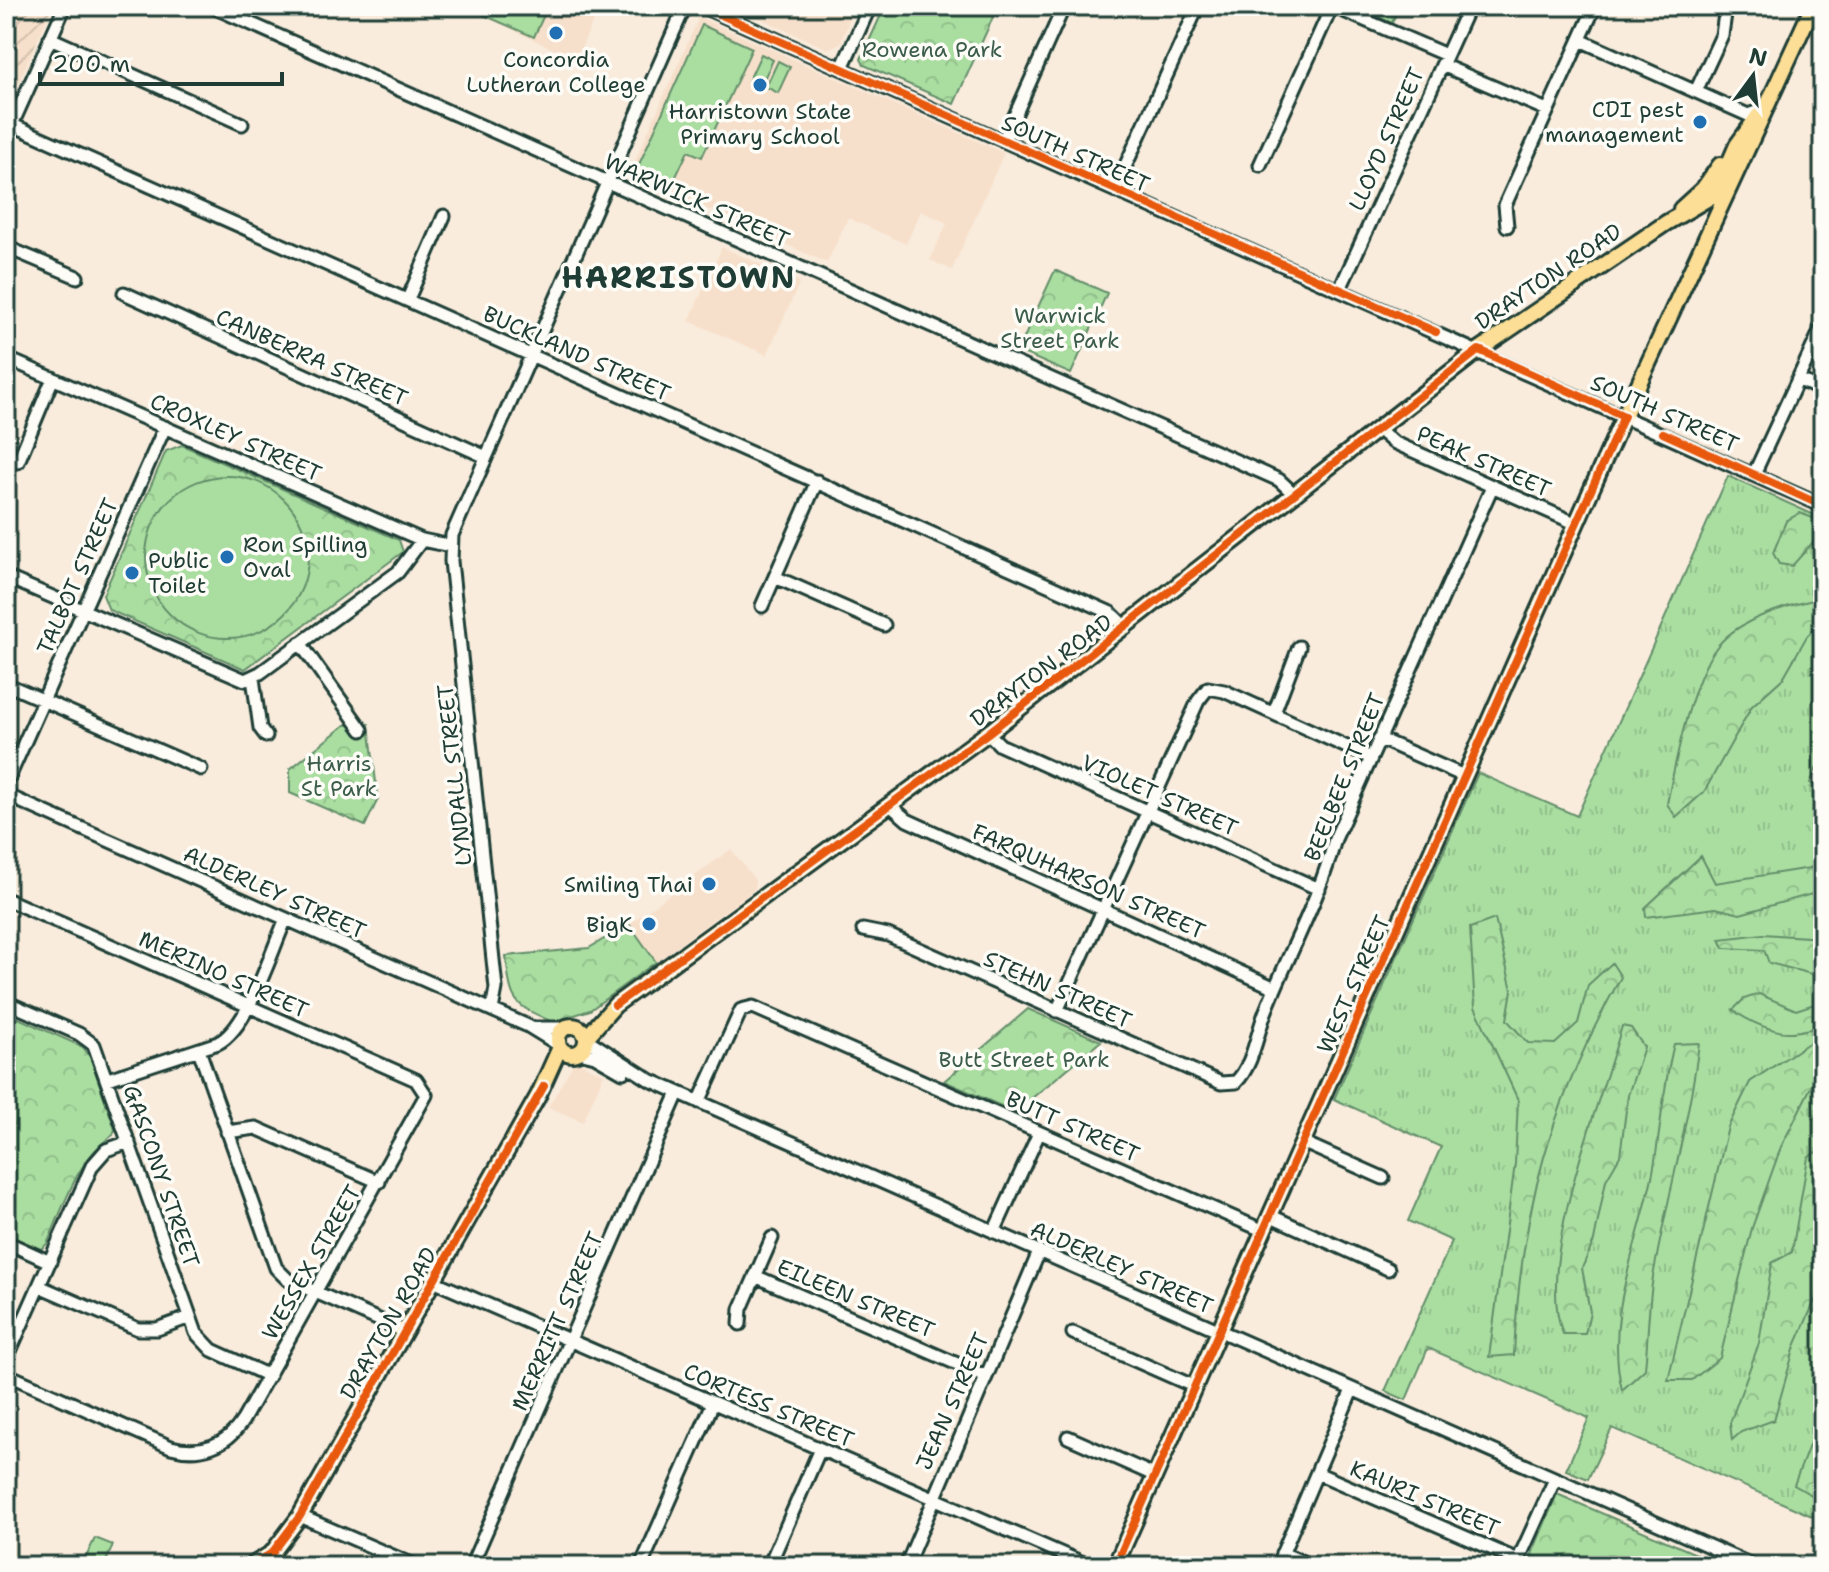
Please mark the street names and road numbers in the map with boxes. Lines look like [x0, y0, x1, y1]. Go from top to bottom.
street label: LLOYD STREET [1342, 63, 1431, 215]
street label: SOUTH STREET [997, 108, 1155, 199]
street label: WARWICK STREET [600, 147, 794, 255]
street label: DRAYTON ROAD [1469, 217, 1627, 336]
street label: BUCKLAND STREET [479, 299, 675, 408]
street label: CANBERRA STREET [211, 302, 413, 413]
street label: SOUTH STREET [1586, 368, 1744, 459]
street label: CROXLEY STREET [146, 387, 326, 488]
street label: PEAK STREET [1412, 419, 1556, 504]
street label: TALBOT STREET [30, 493, 125, 659]
street label: DRAYTON ROAD [964, 607, 1118, 733]
street label: LYNDALL STREET [430, 682, 478, 867]
street label: BEELBEE STREET [1297, 688, 1392, 866]
street label: VIOLET STREET [1077, 748, 1243, 843]
street label: FARQUHARSON STREET [968, 817, 1210, 946]
street label: ALDERLEY STREET [179, 839, 371, 946]
street label: WEST STREET [1310, 910, 1397, 1058]
street label: MERINO STREET [134, 924, 313, 1025]
street label: STEHN STREET [979, 944, 1137, 1035]
street label: GASCONY STREET [117, 1081, 206, 1272]
street label: BUTT STREET [1002, 1084, 1144, 1169]
street label: WESSEX STREET [255, 1179, 368, 1345]
street label: ALDERLEY STREET [1026, 1214, 1218, 1321]
street label: MERRITT STREET [505, 1227, 610, 1415]
street label: DRAYTON ROAD [333, 1242, 444, 1404]
street label: EILEEN STREET [773, 1252, 939, 1345]
street label: JEAN STREET [909, 1328, 996, 1474]
street label: CORTESS STREET [679, 1357, 859, 1455]
street label: KAURI STREET [1345, 1454, 1505, 1543]

